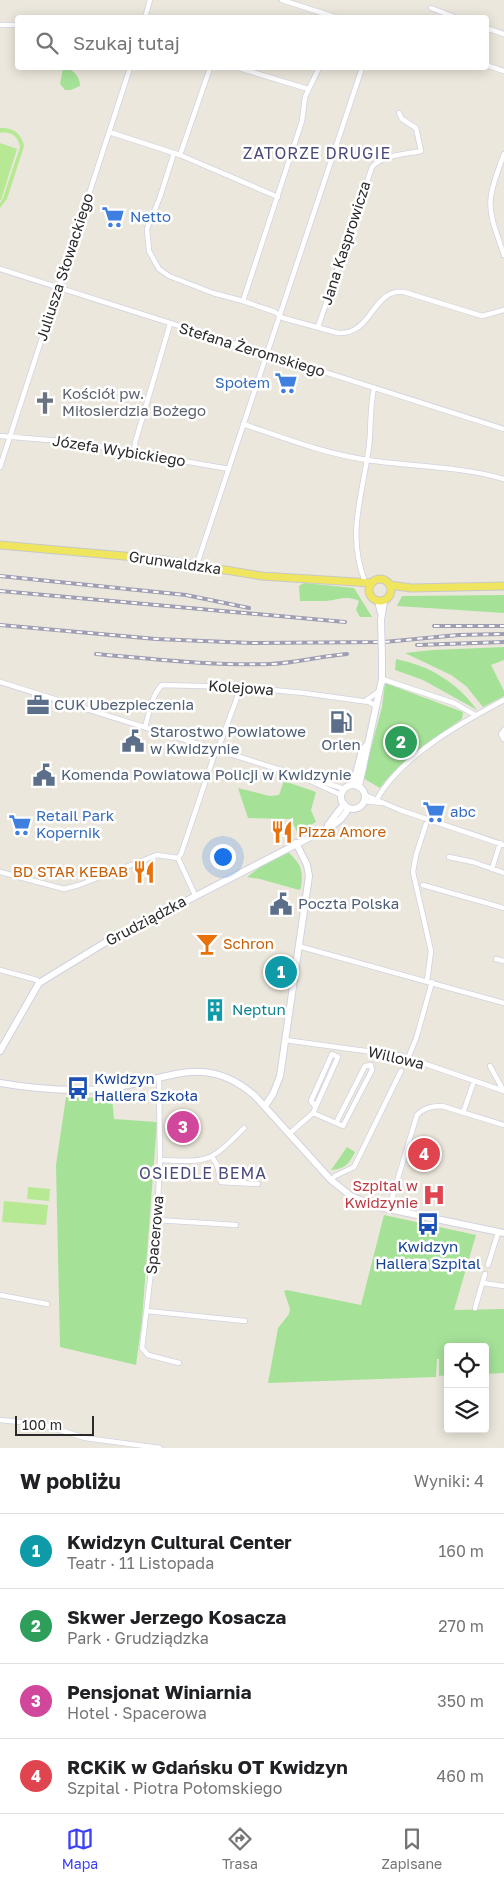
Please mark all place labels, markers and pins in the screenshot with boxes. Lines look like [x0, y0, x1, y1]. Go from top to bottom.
supermarket icon: Netto [100, 204, 126, 230]
place label: Netto [130, 207, 171, 225]
supermarket icon: Społem [273, 370, 299, 396]
place label: Społem [215, 373, 270, 391]
place label: Kościół pw. Miłosierdzia Bożego [62, 384, 206, 419]
church icon: Kościół pw. Miłosierdzia Bożego [32, 390, 58, 416]
office icon: CUK Ubezpieczenia [25, 692, 51, 718]
place label: CUK Ubezpieczenia [54, 695, 194, 713]
fuel station icon: Orlen [328, 709, 354, 735]
place label: Starostwo Powiatowe w Kwidzynie [150, 722, 306, 757]
pin: 2 [385, 723, 417, 761]
public building icon: Starostwo Powiatowe w Kwidzynie [120, 728, 146, 754]
place label: Orlen [321, 735, 361, 753]
public building icon: Komenda Powiatowa Policji w Kwidzynie [31, 762, 57, 788]
place label: Komenda Powiatowa Policji w Kwidzynie [61, 765, 352, 783]
supermarket icon: abc [421, 799, 447, 825]
place label: abc [450, 802, 476, 820]
place label: Retail Park Kopernik [36, 806, 115, 841]
supermarket icon: Retail Park Kopernik [7, 812, 33, 838]
restaurant icon: Pizza Amore [269, 819, 295, 845]
place label: Pizza Amore [298, 822, 387, 840]
restaurant icon: BD STAR KEBAB [131, 859, 157, 885]
place label: BD STAR KEBAB [13, 862, 128, 880]
public building icon: Poczta Polska [268, 891, 294, 917]
place label: Poczta Polska [298, 894, 399, 912]
bar icon: Schron [194, 931, 220, 957]
place label: Schron [223, 934, 274, 952]
pin: 1 [265, 953, 297, 991]
building icon: Neptun [202, 997, 228, 1023]
place label: Neptun [232, 1000, 286, 1018]
place label: Kwidzyn Hallera Szkoła [94, 1069, 198, 1104]
bus stop icon: Kwidzyn Hallera Szkoła [65, 1075, 91, 1101]
pin: 3 [167, 1108, 199, 1146]
pin: 4 [408, 1135, 440, 1173]
place label: Szpital w Kwidzynie [345, 1176, 418, 1211]
hospital icon: Szpital w Kwidzynie [421, 1182, 447, 1208]
bus stop icon: Kwidzyn Hallera Szpital [415, 1211, 441, 1237]
place label: Kwidzyn Hallera Szpital [375, 1237, 481, 1272]

